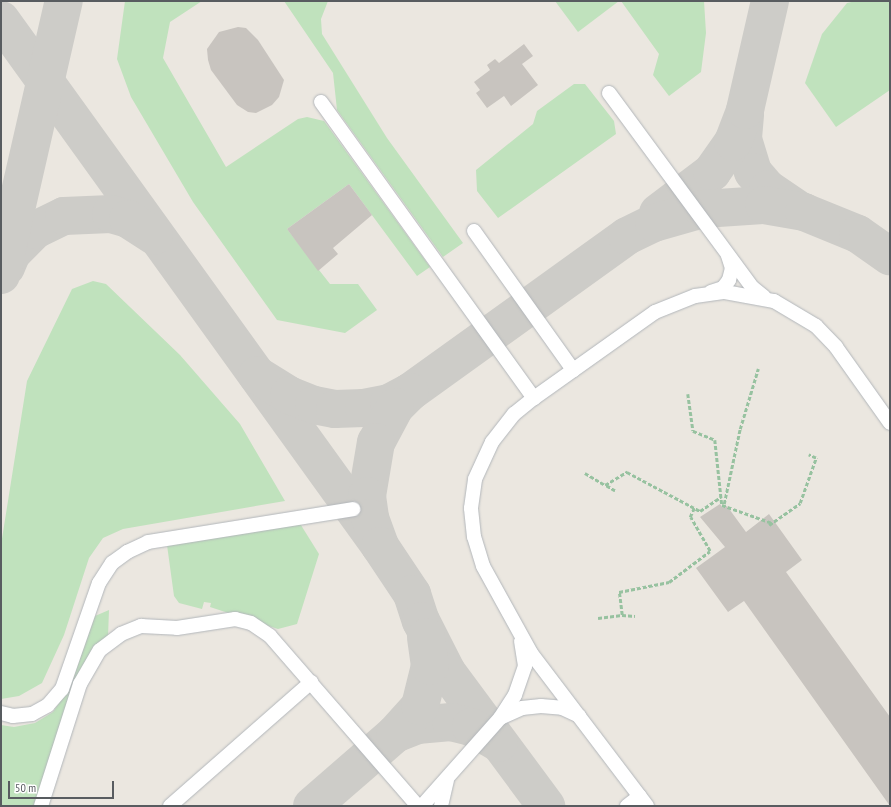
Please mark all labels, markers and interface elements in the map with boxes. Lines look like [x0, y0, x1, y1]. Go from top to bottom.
scale bar [10, 773, 116, 799]
text: 50 m [15, 780, 36, 795]

